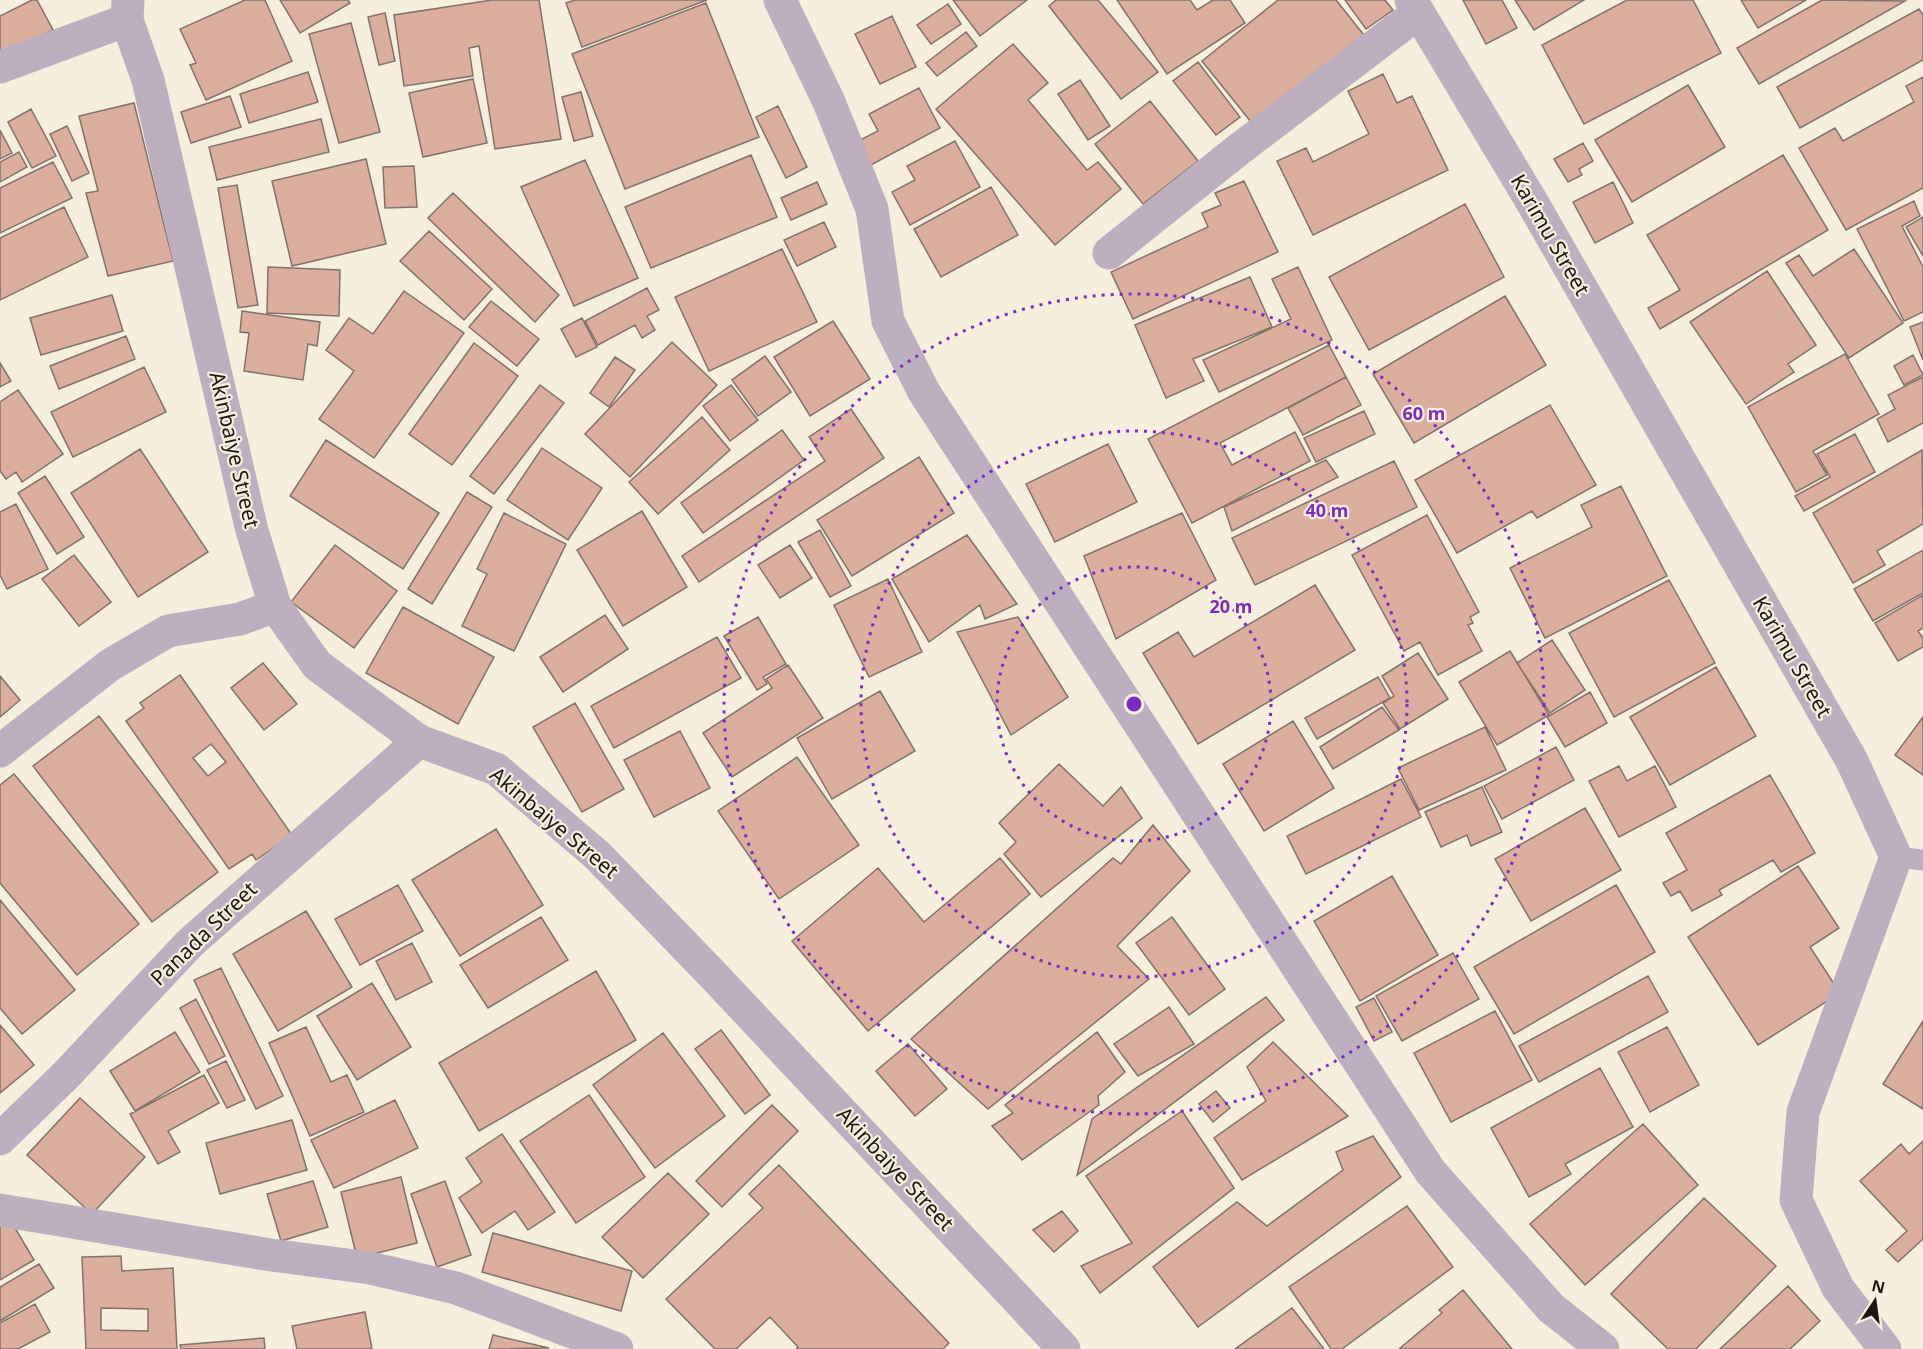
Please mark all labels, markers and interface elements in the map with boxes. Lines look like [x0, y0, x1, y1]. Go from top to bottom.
street label: Karimu Street [1505, 169, 1597, 301]
street label: Akinbaiye Street [203, 369, 267, 531]
text: 60 m [1403, 401, 1445, 425]
text: 40 m [1306, 498, 1348, 522]
street label: Karimu Street [1747, 591, 1839, 723]
text: 20 m [1210, 594, 1252, 618]
centre of rings [1124, 694, 1144, 714]
street label: Akinbaiye Street [484, 760, 625, 885]
street label: Panada Street [144, 875, 263, 991]
street label: Akinbaiye Street [831, 1100, 961, 1237]
north arrow [1845, 1271, 1905, 1331]
text: N [1870, 1274, 1887, 1299]

